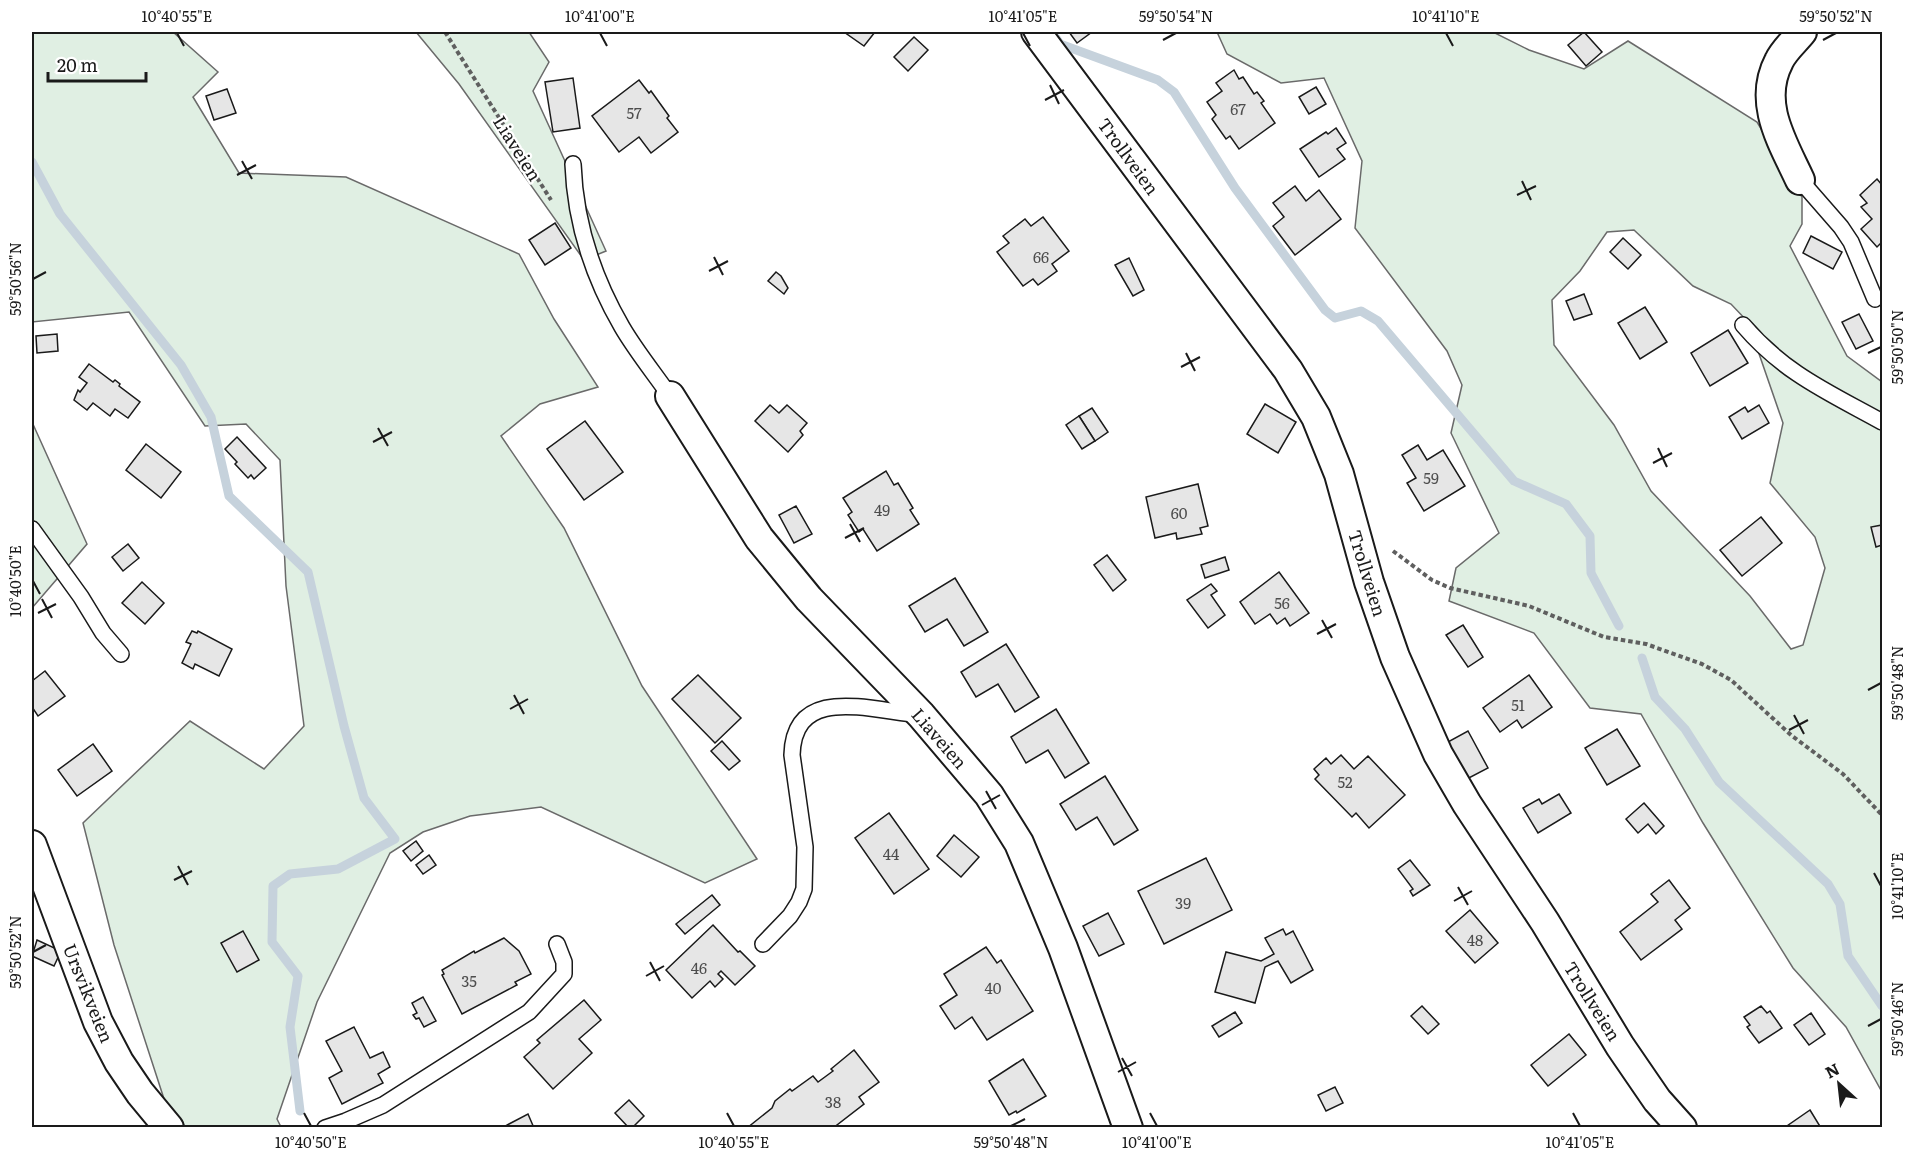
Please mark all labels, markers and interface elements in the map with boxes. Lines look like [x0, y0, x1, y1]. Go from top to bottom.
text: 10°40'55"E [142, 4, 212, 27]
text: 10°41'00"E [565, 4, 635, 27]
text: 10°41'05"E [989, 4, 1057, 27]
text: 59°50'54"N [1139, 4, 1213, 27]
text: 10°41'10"E [1412, 4, 1480, 27]
text: 59°50'52"N [1799, 4, 1873, 27]
scale bar [48, 45, 146, 83]
text: 20 m [57, 51, 98, 78]
house number: 67 [1230, 97, 1246, 120]
house number: 57 [626, 101, 642, 124]
street label: Liaveien [487, 110, 549, 186]
street label: Trollveien [1092, 112, 1166, 200]
text: 59°50'56"N [3, 242, 26, 316]
house number: 66 [1033, 245, 1049, 268]
text: 59°50'50"N [1885, 310, 1908, 384]
house number: 59 [1423, 466, 1439, 489]
house number: 49 [874, 498, 890, 521]
house number: 60 [1171, 501, 1188, 524]
street label: Trollveien [1342, 526, 1394, 620]
text: 10°40'50"E [3, 545, 26, 617]
house number: 56 [1274, 591, 1290, 614]
text: 59°50'48"N [1885, 645, 1908, 721]
house number: 51 [1511, 693, 1525, 716]
street label: Liaveien [906, 702, 974, 774]
house number: 52 [1337, 770, 1353, 793]
house number: 44 [883, 842, 899, 865]
text: 10°41'10"E [1885, 852, 1908, 920]
house number: 39 [1175, 891, 1191, 914]
text: 59°50'52"N [3, 915, 26, 989]
house number: 48 [1467, 928, 1483, 951]
street label: Ursvikveien [57, 939, 121, 1047]
house number: 46 [691, 956, 707, 979]
street label: Trollveien [1558, 956, 1628, 1046]
house number: 35 [461, 969, 477, 992]
house number: 40 [985, 976, 1002, 999]
text: 59°50'46"N [1885, 982, 1908, 1056]
north arrow [1809, 1054, 1869, 1114]
text: N [1820, 1056, 1843, 1083]
house number: 38 [825, 1090, 841, 1113]
text: 10°40'50"E [275, 1130, 347, 1153]
text: 10°40'55"E [699, 1130, 769, 1153]
text: 59°50'48"N [973, 1130, 1049, 1153]
text: 10°41'00"E [1122, 1130, 1192, 1153]
text: 10°41'05"E [1546, 1130, 1614, 1153]

